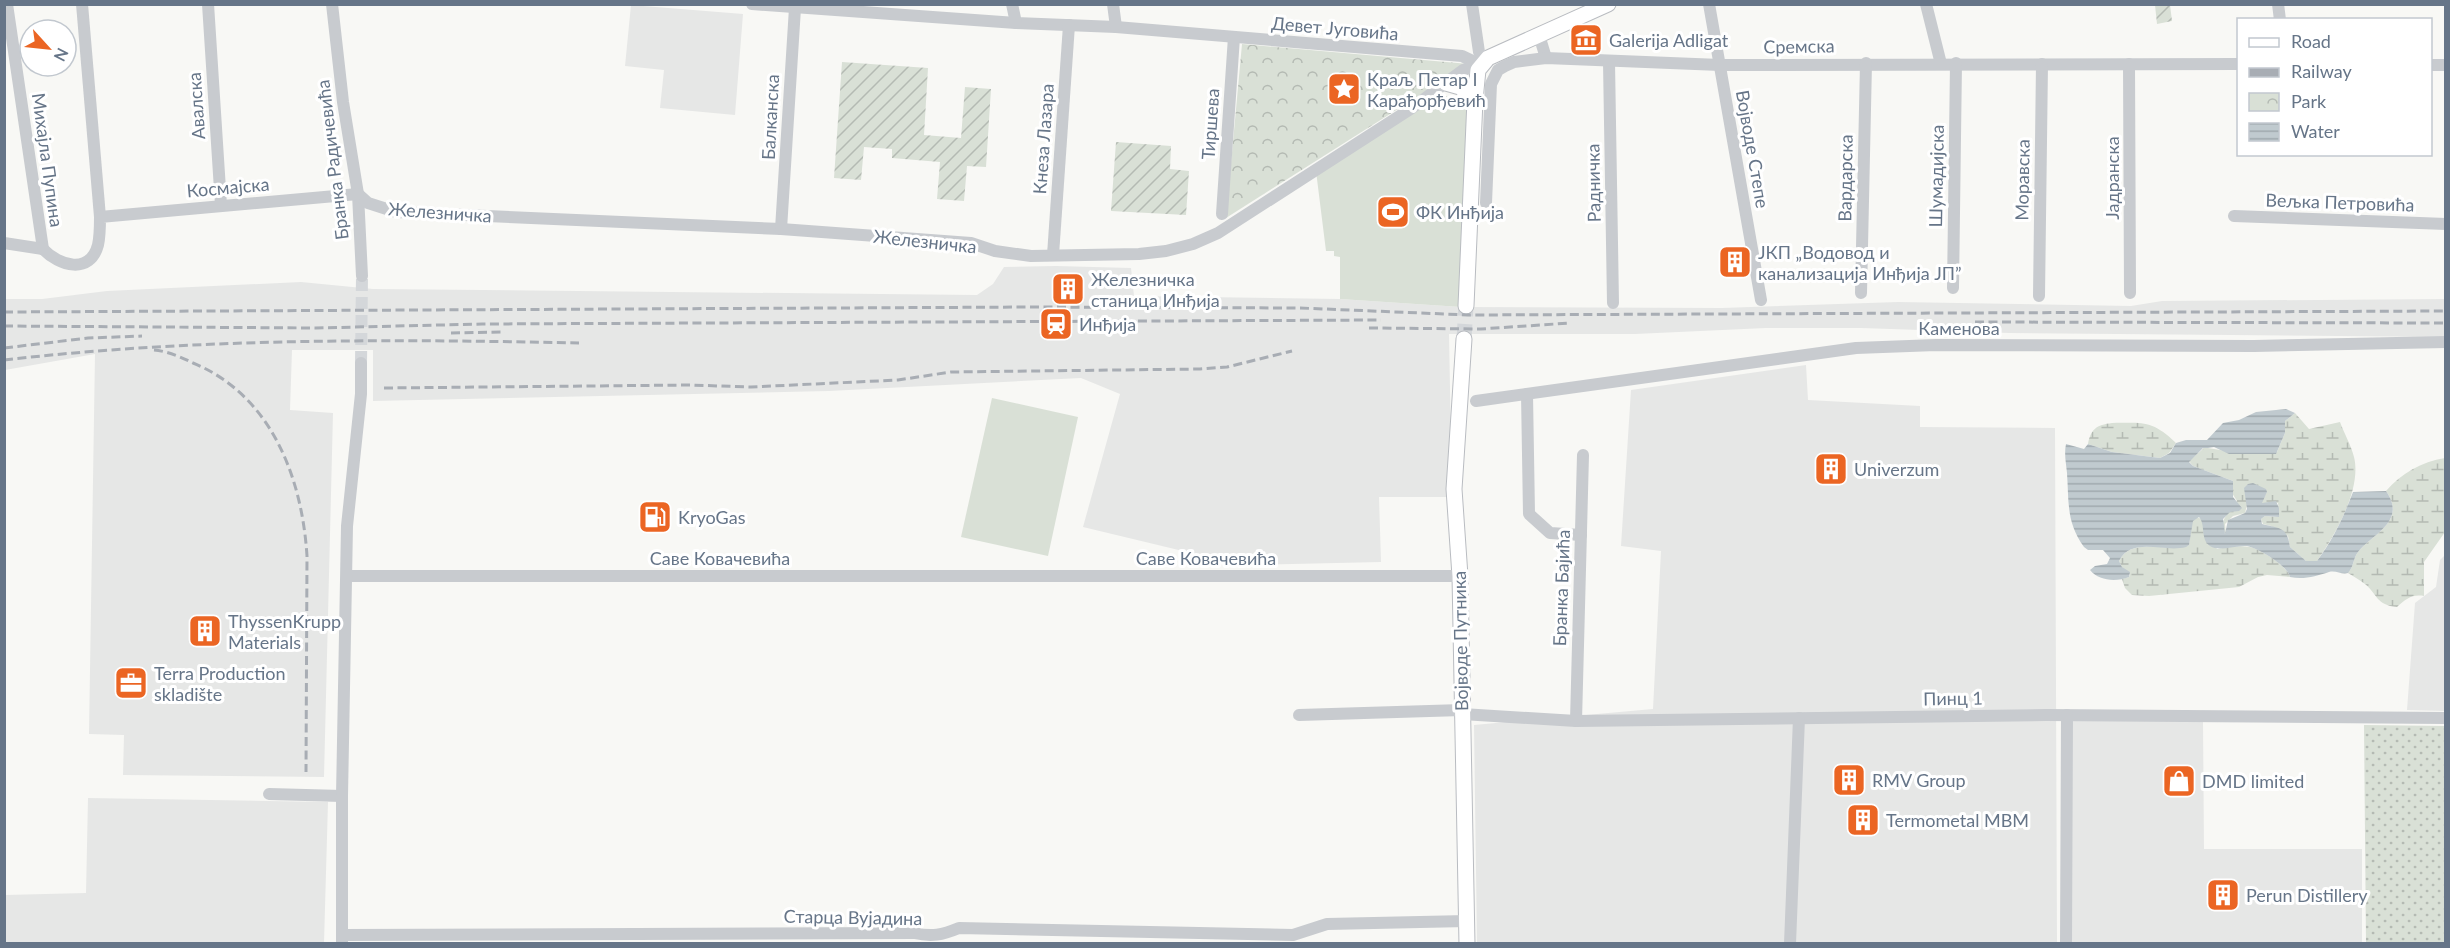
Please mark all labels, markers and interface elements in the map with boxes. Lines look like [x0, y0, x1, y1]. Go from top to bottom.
street label: Девет Југовића [1271, 11, 1399, 45]
north arrow [18, 18, 78, 78]
legend [2237, 18, 2432, 156]
museum icon: Galerija Adligat [1568, 22, 1604, 58]
place label: Galerija Adligat [1609, 29, 1729, 51]
text: Road [2291, 30, 2331, 52]
street label: Сремска [1763, 34, 1835, 58]
text: N [51, 45, 73, 65]
text: Railway [2291, 60, 2352, 82]
place label: Краљ Петар I Карађорђевић [1367, 68, 1486, 111]
place icon: Краљ Петар I Карађорђевић [1326, 71, 1362, 107]
street label: Авалска [183, 72, 209, 140]
street label: Балканска [757, 74, 783, 160]
street label: Бранка Радичевића [311, 79, 353, 241]
street label: Кнеза Лазара [1028, 83, 1058, 195]
street label: Тиршева [1197, 88, 1223, 160]
street label: Војводе Степе [1732, 88, 1774, 210]
text: Park [2291, 90, 2327, 112]
street label: Михајла Пупина [28, 92, 68, 228]
text: Water [2291, 120, 2340, 142]
street label: Шумадијска [1924, 124, 1948, 228]
street label: Вардарска [1833, 134, 1857, 222]
street label: Јадранска [2101, 136, 2123, 220]
street label: Моравска [2010, 139, 2034, 221]
street label: Радничка [1581, 144, 1605, 222]
street label: Космајска [186, 172, 270, 202]
street label: Вељка Петровића [2265, 188, 2415, 216]
sports icon: ФК Инђија [1375, 194, 1411, 230]
street label: Железничка [388, 197, 492, 227]
place label: ФК Инђија [1416, 201, 1504, 223]
street label: Железничка [872, 225, 978, 257]
place label: ЈКП „Водовод и канализација Инђија ЈП” [1758, 241, 1962, 284]
building icon: ЈКП „Водовод и канализација Инђија ЈП” [1717, 244, 1753, 280]
place label: Железничка станица Инђија [1091, 268, 1220, 311]
building icon: Железничка станица Инђија [1050, 271, 1086, 307]
station icon: Инђија [1038, 306, 1074, 342]
place label: Инђија [1079, 313, 1136, 335]
street label: Каменова [1918, 317, 2000, 339]
building icon: Univerzum [1813, 451, 1849, 487]
place label: Univerzum [1854, 458, 1939, 480]
fuel station icon: KryoGas [637, 499, 673, 535]
place label: KryoGas [678, 506, 746, 528]
street label: Бранка Бајића [1548, 529, 1574, 647]
street label: Саве Ковачевића [650, 547, 790, 569]
street label: Саве Ковачевића [1136, 547, 1276, 569]
street label: Војводе Путника [1448, 571, 1472, 711]
place label: ThyssenKrupp Materials [228, 610, 341, 653]
building icon: ThyssenKrupp Materials [187, 613, 223, 649]
place label: Terra Production skladište [154, 662, 286, 705]
office icon: Terra Production skladište [113, 665, 149, 701]
street label: Пинц 1 [1923, 686, 1983, 710]
building icon: RMV Group [1831, 762, 1867, 798]
shop icon: DMD limited [2161, 763, 2197, 799]
place label: RMV Group [1872, 769, 1966, 791]
place label: DMD limited [2202, 770, 2304, 792]
building icon: Termometal MBM [1845, 802, 1881, 838]
place label: Termometal MBM [1886, 809, 2029, 831]
building icon: Perun Distillery [2205, 877, 2241, 913]
place label: Perun Distillery [2246, 884, 2368, 906]
street label: Старца Вујадина [783, 905, 923, 929]

